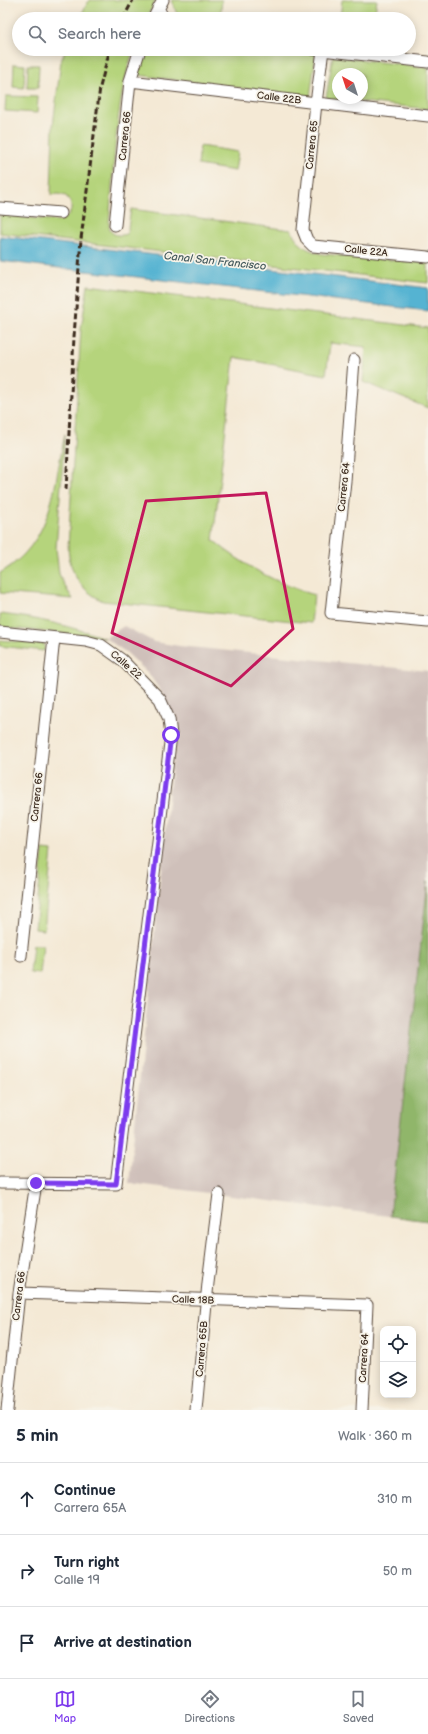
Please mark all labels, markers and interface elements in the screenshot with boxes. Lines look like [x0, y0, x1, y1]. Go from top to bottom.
search box [12, 12, 416, 56]
icon: search [26, 23, 48, 45]
text: Search here [58, 25, 141, 44]
north arrow [332, 68, 368, 104]
street label: Calle 22B [256, 89, 302, 107]
street label: Carrera 66 [116, 111, 134, 161]
street label: Carrera 65 [303, 120, 321, 170]
street label: Calle 22A [344, 243, 389, 259]
water label: Canal San Francisco [163, 249, 267, 273]
street label: Carrera 64 [335, 462, 353, 512]
street label: Calle 22 [108, 648, 144, 682]
route start [162, 726, 180, 744]
street label: Carrera 66 [28, 772, 46, 822]
route end [27, 1174, 45, 1192]
street label: Carrera 66 [10, 1271, 28, 1321]
street label: Calle 18B [172, 1293, 215, 1307]
street label: Carrera 65B [194, 1320, 210, 1378]
map controls [380, 1326, 416, 1398]
button: locate [380, 1326, 416, 1362]
street label: Carrera 64 [357, 1333, 371, 1383]
button: layers [380, 1362, 416, 1398]
text: 5 min [16, 1426, 59, 1446]
text: Walk · 360 m [338, 1428, 412, 1444]
text: Continue [54, 1481, 116, 1500]
icon: ahead [16, 1488, 38, 1510]
text: 310 m [377, 1491, 412, 1507]
text: Carrera 65A [54, 1500, 126, 1516]
text: Turn right [54, 1553, 119, 1572]
icon: right [16, 1560, 38, 1582]
text: 50 m [383, 1563, 412, 1579]
text: Calle 19 [54, 1572, 100, 1588]
icon: arrive [16, 1632, 38, 1654]
text: Arrive at destination [54, 1633, 192, 1652]
tab: Map [54, 1688, 76, 1725]
tab: Directions [184, 1688, 235, 1725]
tab: Saved [343, 1688, 374, 1725]

